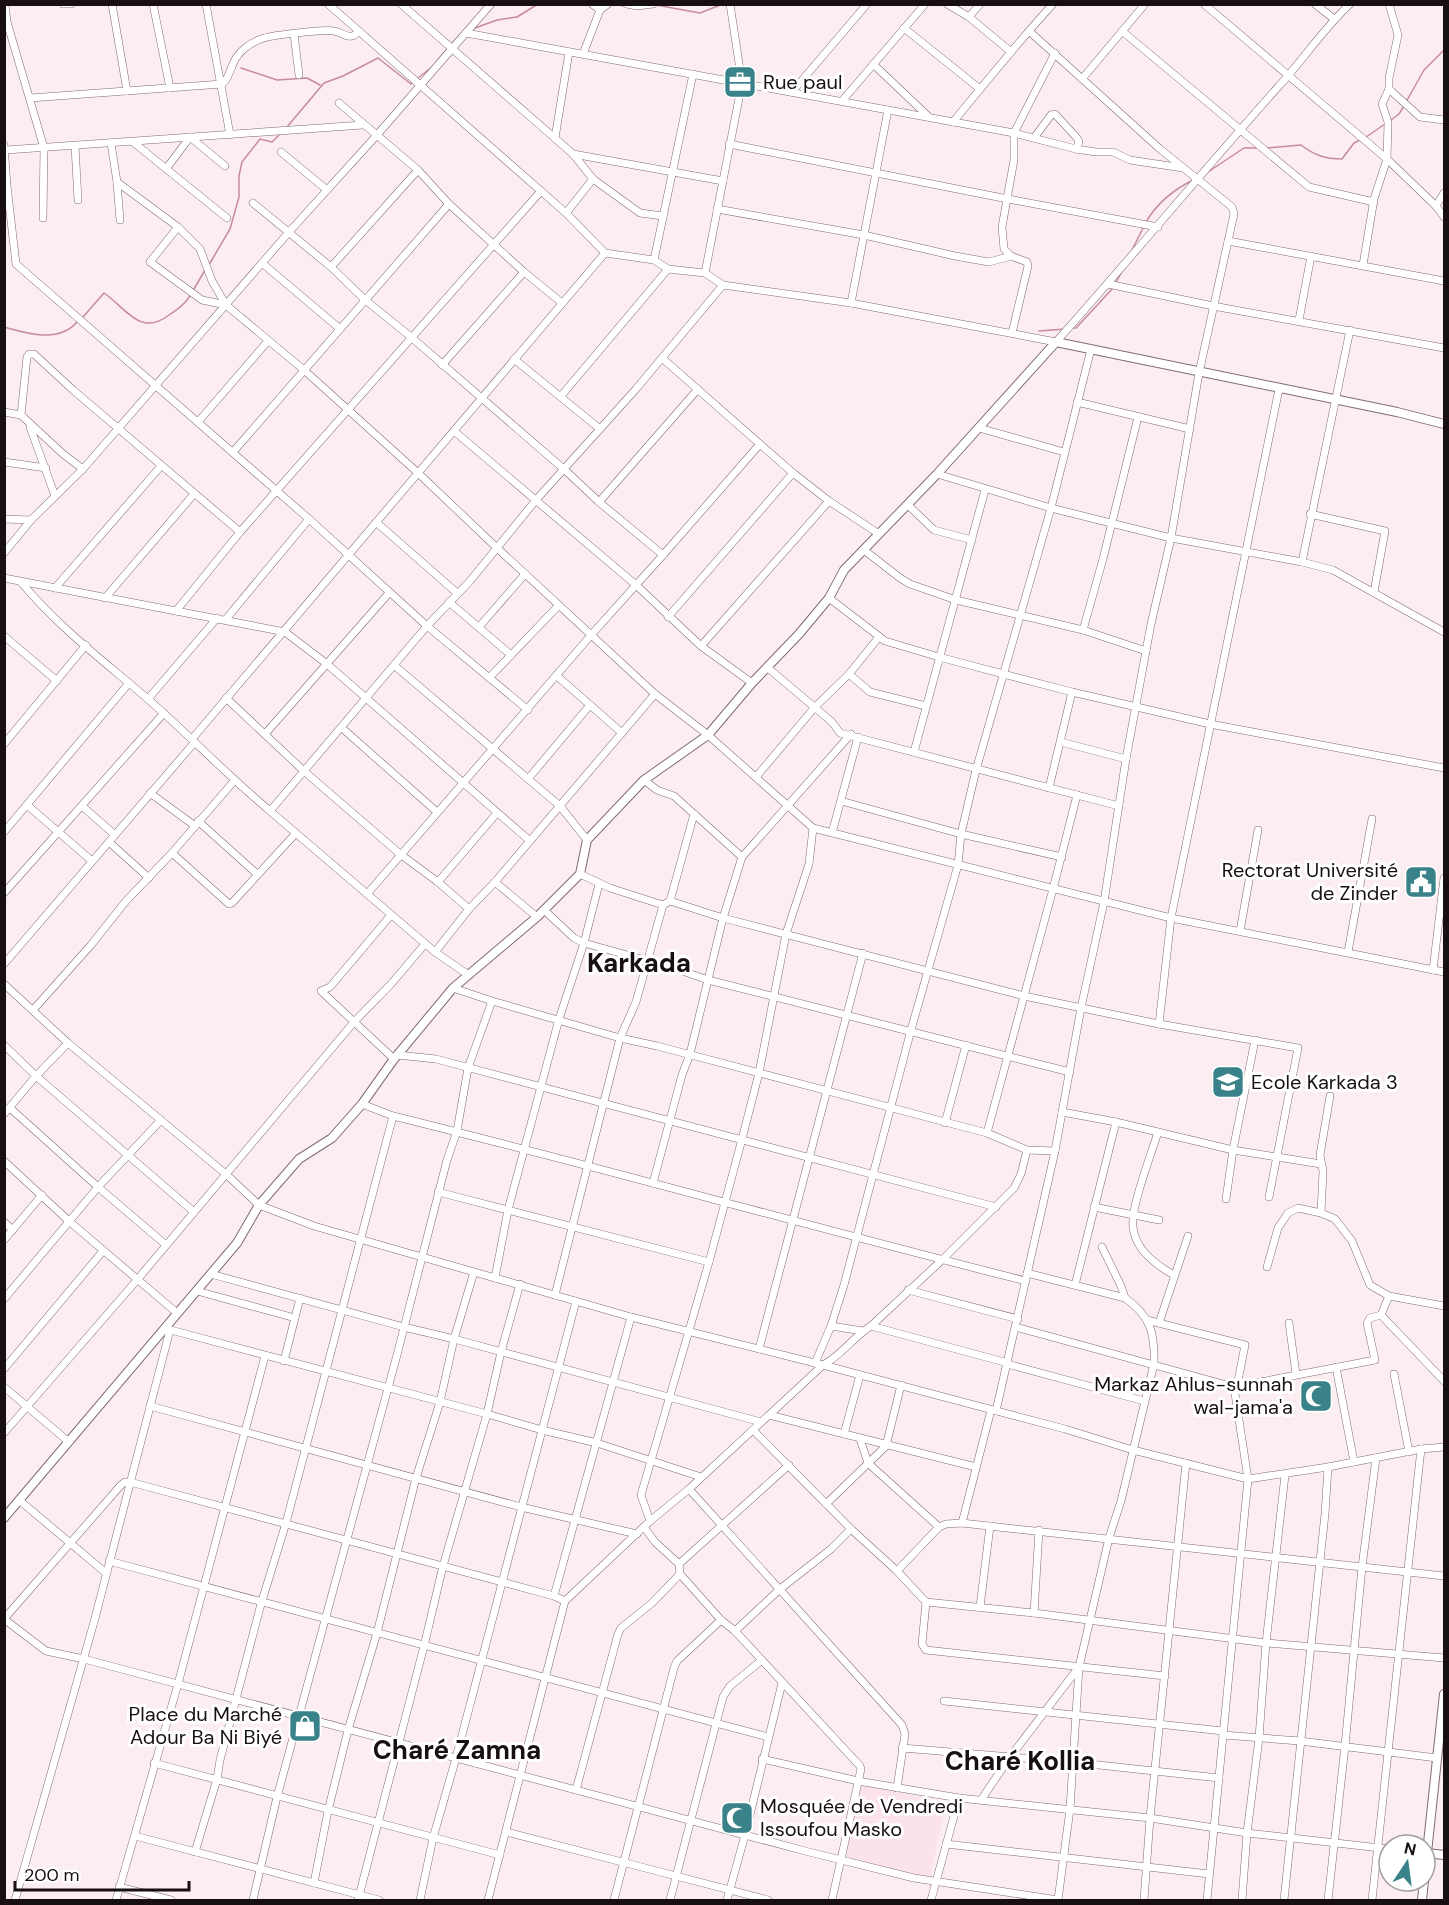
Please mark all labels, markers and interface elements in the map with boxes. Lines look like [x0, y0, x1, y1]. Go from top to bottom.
office icon: Rue paul [722, 64, 758, 100]
place label: Rue paul [763, 69, 842, 95]
place label: Rectorat Université de Zinder [1222, 857, 1398, 906]
public building icon: Rectorat Université de Zinder [1403, 864, 1439, 900]
district label: Karkada [587, 946, 691, 980]
school or university icon: Ecole Karkada 3 [1210, 1064, 1246, 1100]
place label: Ecole Karkada 3 [1251, 1069, 1398, 1095]
place label: Markaz Ahlus-sunnah wal-jama'a [1094, 1371, 1293, 1420]
mosque icon: Markaz Ahlus-sunnah wal-jama'a [1298, 1378, 1334, 1414]
place label: Place du Marché Adour Ba Ni Biyé [129, 1701, 282, 1750]
shop icon: Place du Marché Adour Ba Ni Biyé [287, 1708, 323, 1744]
district label: Charé Zamna [373, 1733, 541, 1767]
district label: Charé Kollia [945, 1744, 1095, 1778]
place label: Mosquée de Vendredi Issoufou Masko [760, 1793, 963, 1842]
mosque icon: Mosquée de Vendredi Issoufou Masko [719, 1800, 755, 1836]
north arrow [1377, 1833, 1437, 1893]
text: N [1402, 1837, 1418, 1860]
scale bar [15, 1854, 189, 1892]
text: 200 m [24, 1863, 80, 1887]

